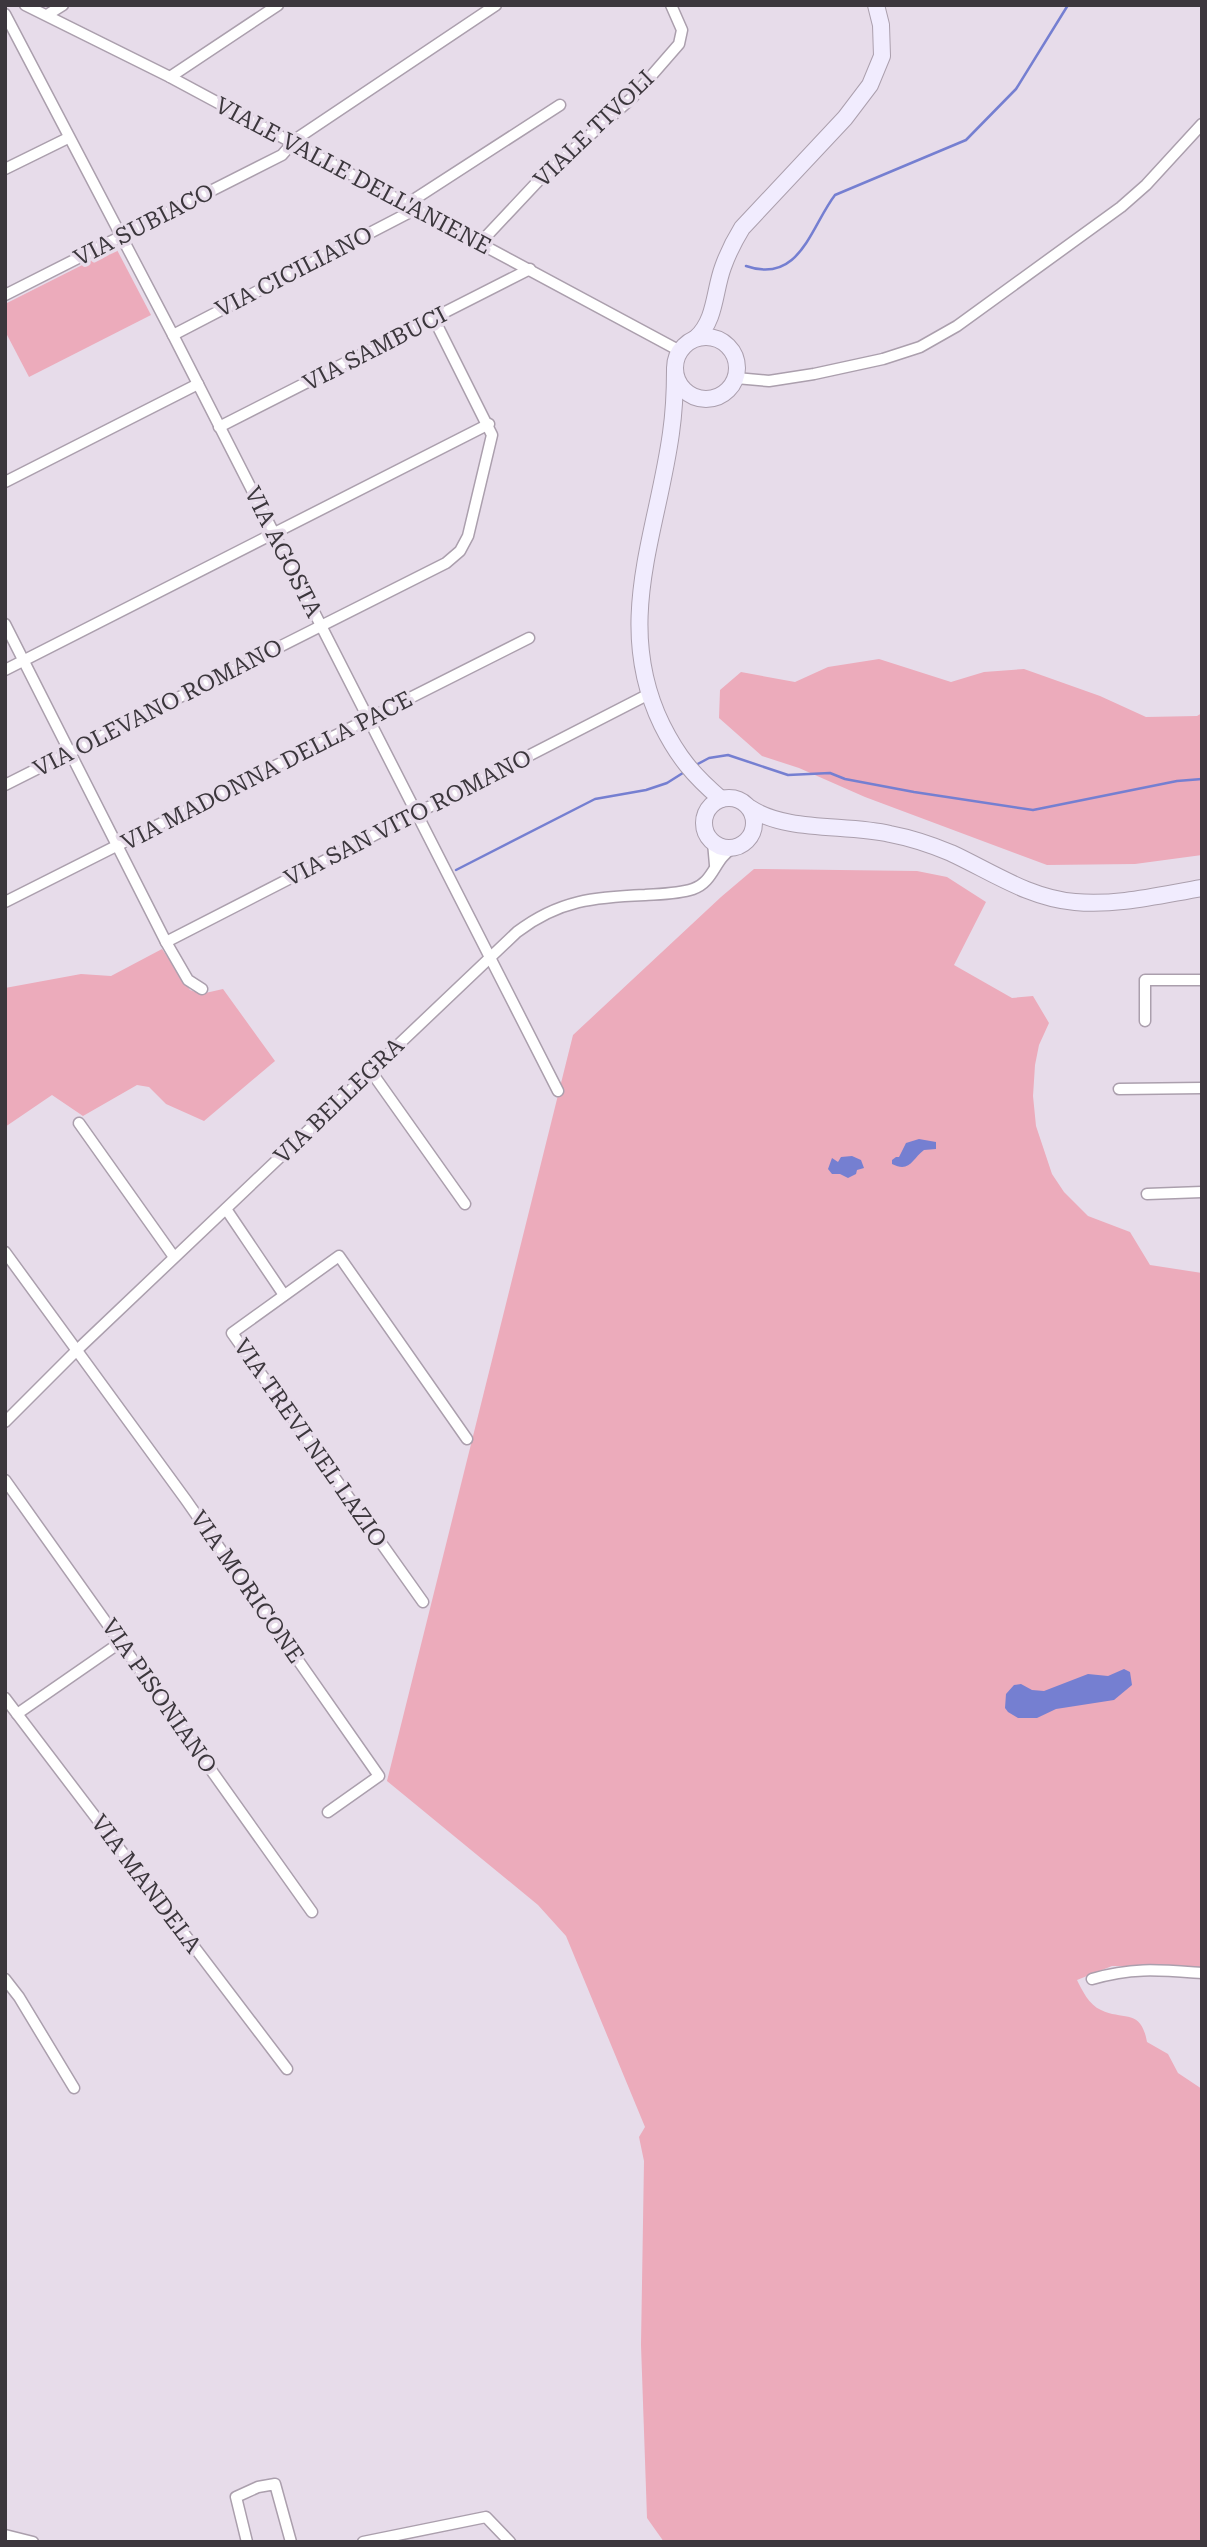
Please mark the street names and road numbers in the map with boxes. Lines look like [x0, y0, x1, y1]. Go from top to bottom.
street label: VIALE TIVOLI [528, 65, 660, 193]
street label: VIALE VALLE DELL'ANIENE [210, 92, 496, 260]
street label: VIA SUBIACO [69, 178, 219, 272]
street label: VIA CICILIANO [211, 221, 377, 323]
street label: VIA SAMBUCI [299, 301, 451, 397]
street label: VIA AGOSTA [239, 482, 327, 622]
street label: VIA OLEVANO ROMANO [29, 633, 287, 783]
street label: VIA MADONNA DELLA PACE [117, 686, 417, 856]
street label: VIA SAN VITO ROMANO [280, 744, 536, 892]
street label: VIA BELLEGRA [269, 1032, 409, 1170]
street label: VIA TREVI NEL LAZIO [228, 1334, 392, 1552]
street label: VIA MORICONE [185, 1506, 309, 1668]
street label: VIA PISONIANO [96, 1614, 222, 1778]
street label: VIA MANDELA [85, 1810, 207, 1958]

